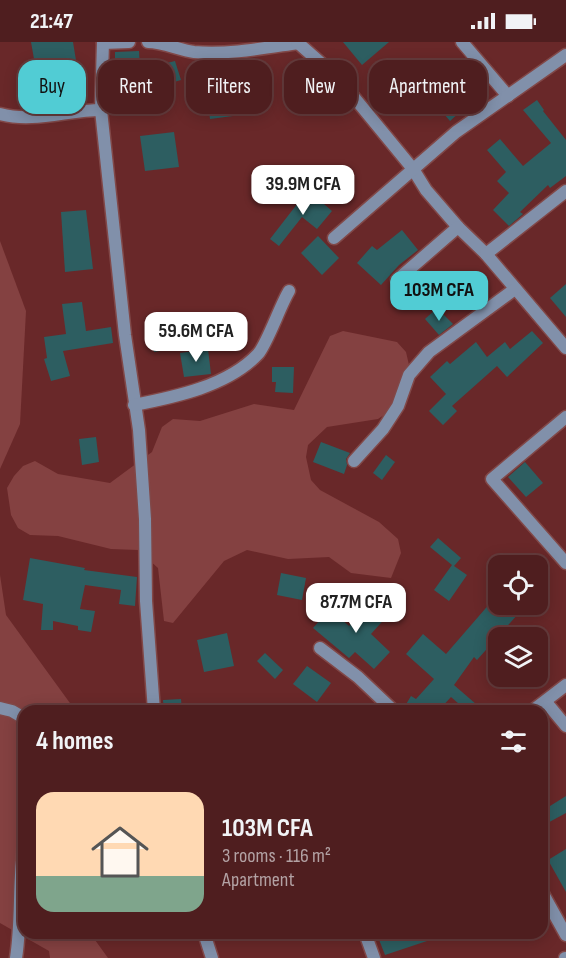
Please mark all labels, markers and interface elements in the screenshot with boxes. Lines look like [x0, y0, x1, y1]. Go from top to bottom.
text: 21:47 [30, 8, 73, 35]
chip: Buy [18, 60, 86, 114]
chip: Rent [98, 60, 174, 114]
chip: Filters [186, 60, 272, 114]
chip: New [284, 60, 357, 114]
chip: Apartment [369, 60, 487, 114]
pin: 39.9M CFA [234, 165, 372, 216]
text: 39.9M CFA [265, 172, 341, 196]
pin: 103M CFA [377, 271, 501, 322]
text: 103M CFA [404, 278, 474, 302]
pin: 59.6M CFA [127, 312, 265, 363]
text: 59.6M CFA [159, 319, 233, 343]
map controls [488, 555, 548, 687]
button: locate [488, 555, 548, 615]
pin: 87.7M CFA [287, 583, 425, 634]
text: 87.7M CFA [320, 590, 392, 614]
button: layers [488, 627, 548, 687]
icon: filters [497, 725, 530, 758]
text: 4 homes [36, 726, 113, 757]
text: 103M CFA [222, 813, 313, 844]
icon: home [84, 816, 156, 888]
text: 3 rooms · 116 m² [222, 844, 331, 868]
text: Apartment [222, 868, 295, 892]

